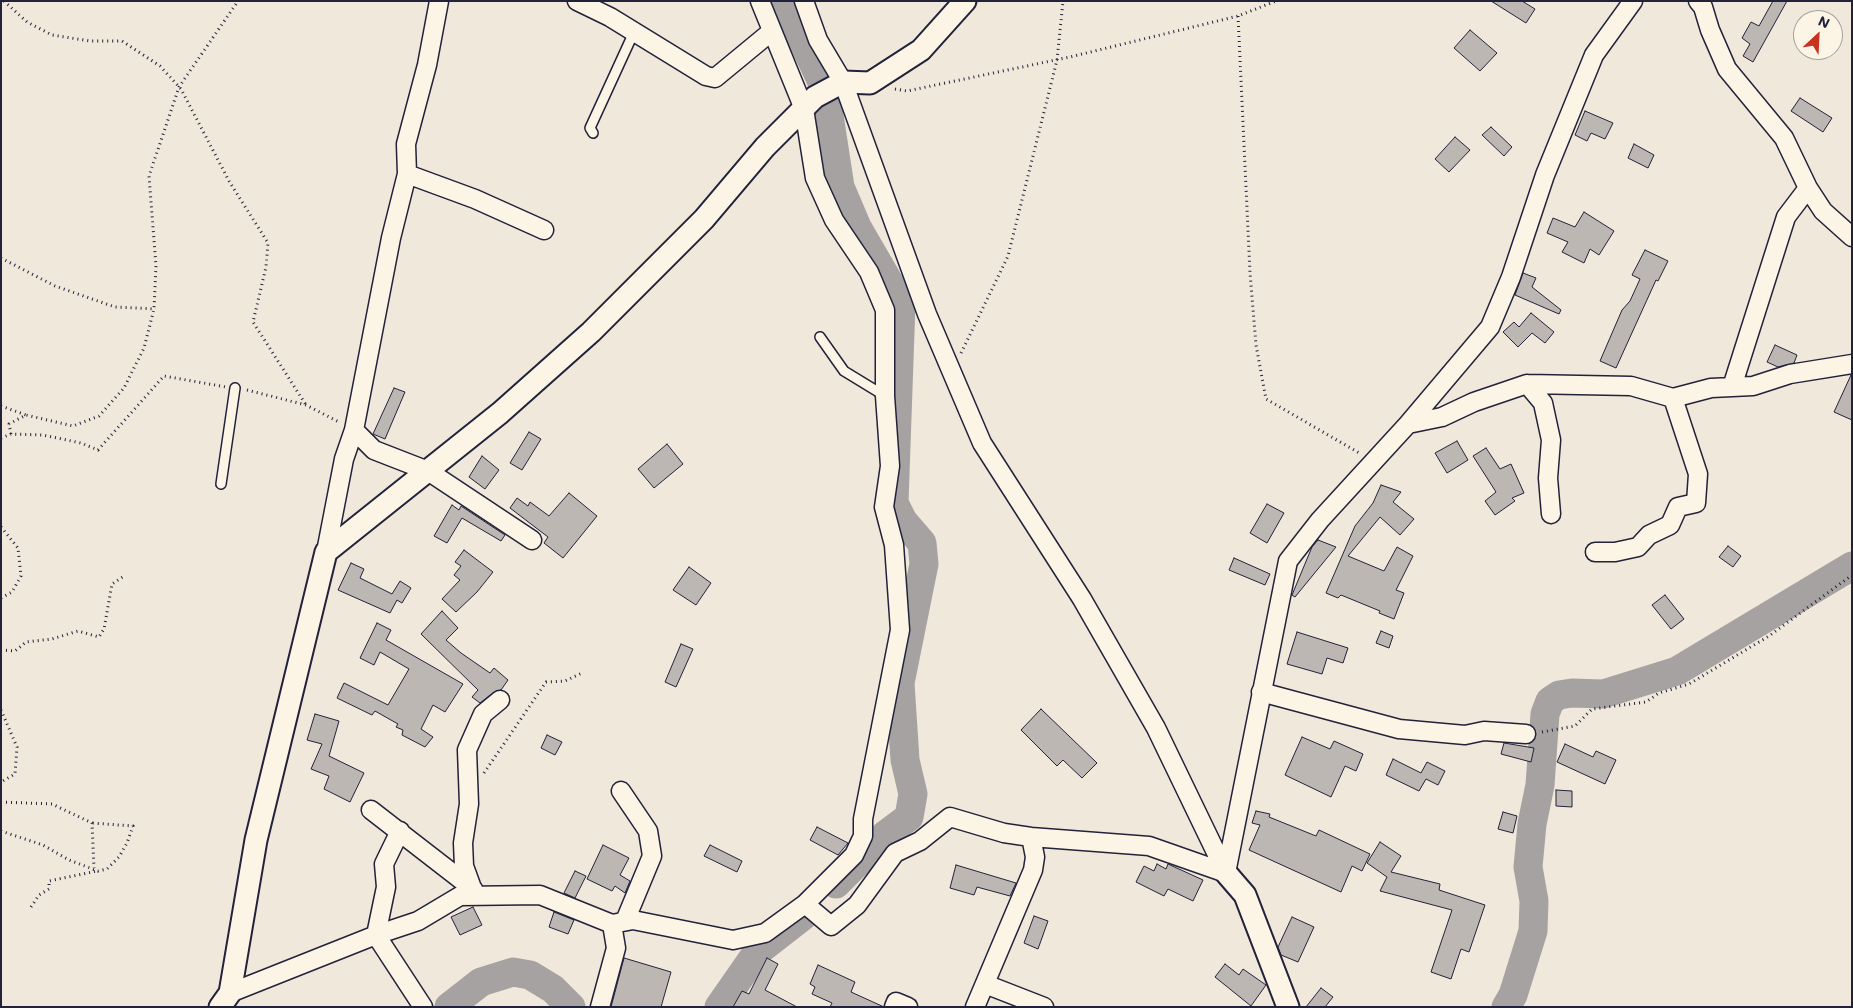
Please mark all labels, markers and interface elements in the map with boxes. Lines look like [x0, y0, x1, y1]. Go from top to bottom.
north arrow [1793, 10, 1843, 60]
text: N [1815, 11, 1833, 33]

